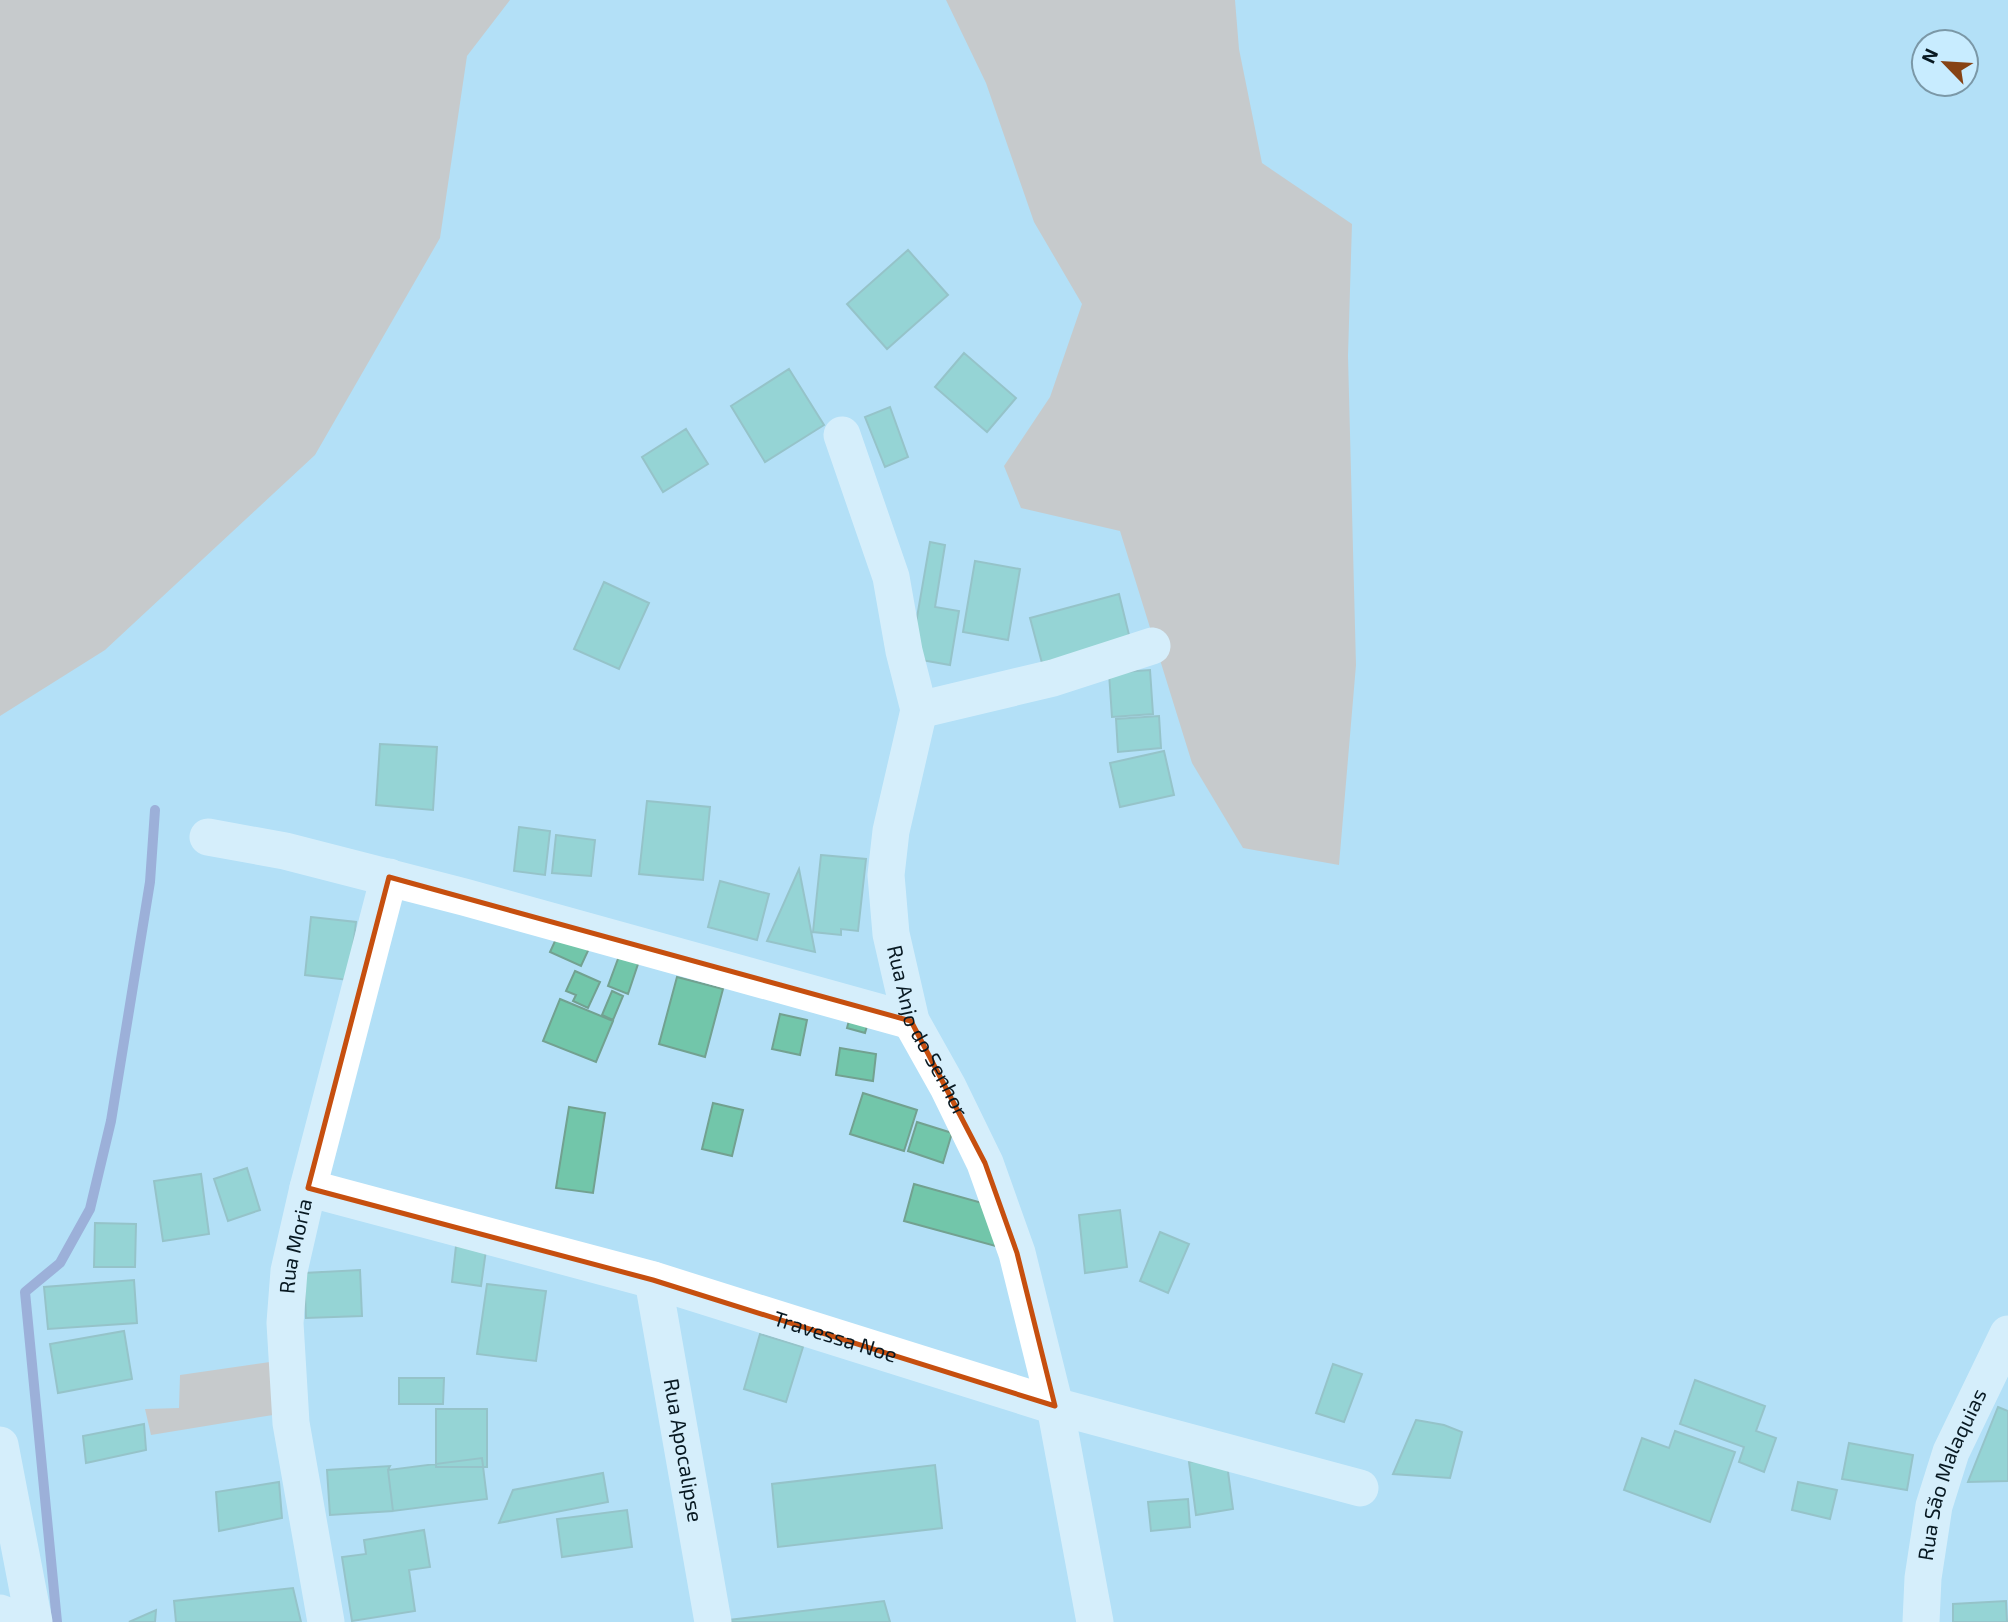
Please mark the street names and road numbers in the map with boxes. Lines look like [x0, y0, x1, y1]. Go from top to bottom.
street label: Rua Anjo do Senhor [883, 942, 975, 1120]
street label: Rua Moria [273, 1196, 316, 1295]
street label: Travessa Noe [771, 1305, 901, 1367]
street label: Rua Apocalipse [660, 1376, 709, 1524]
street label: Rua São Malaquias [1912, 1384, 1991, 1562]

